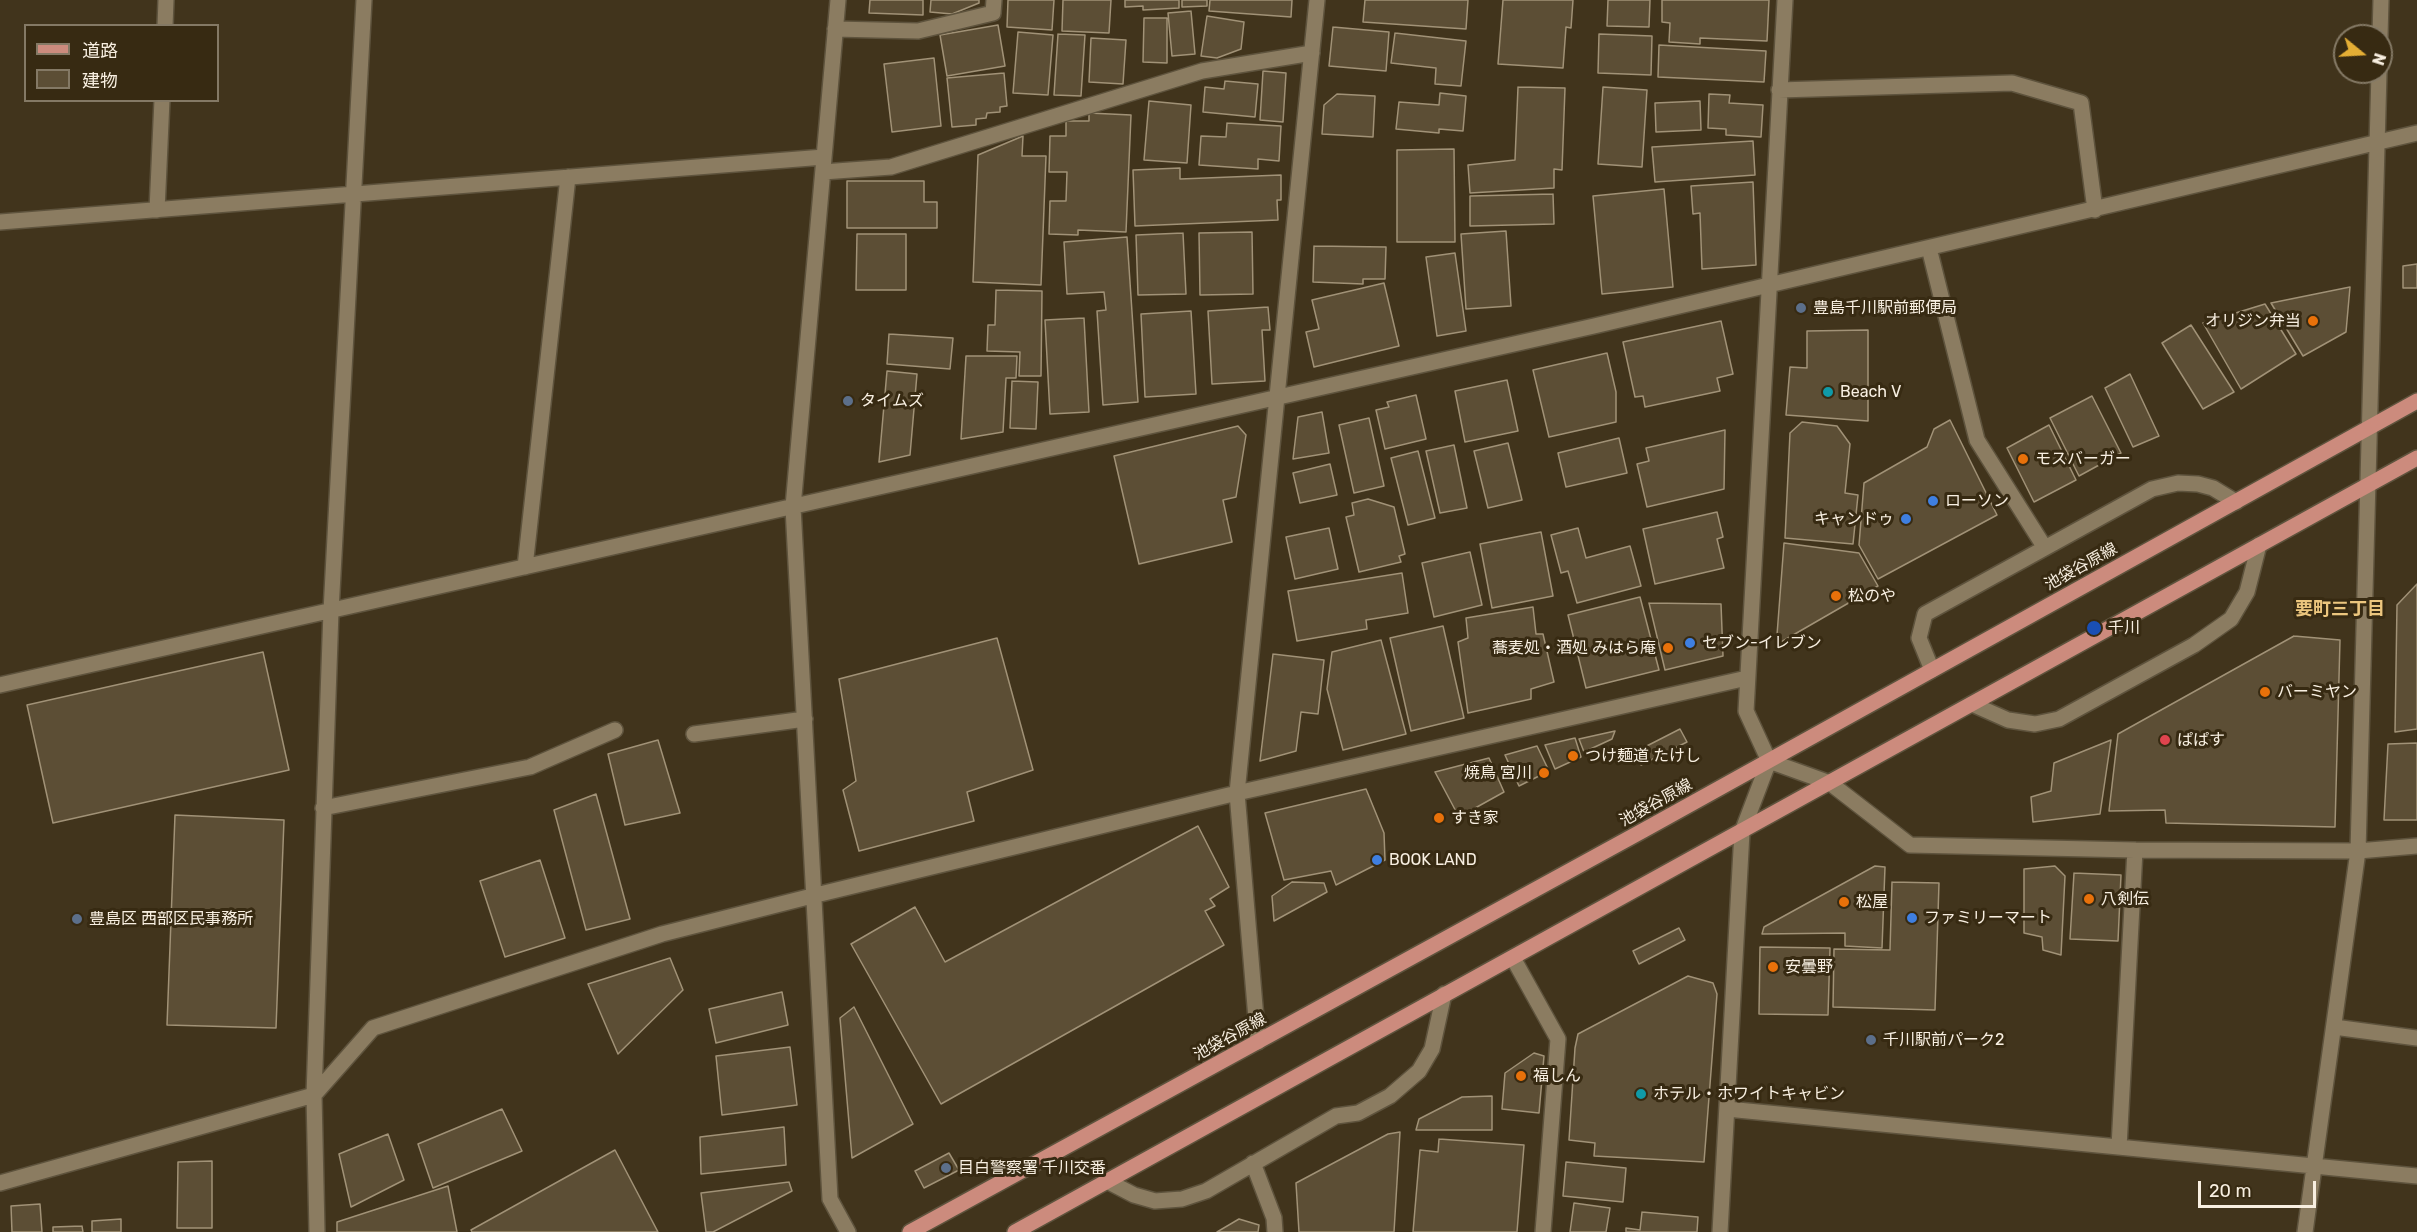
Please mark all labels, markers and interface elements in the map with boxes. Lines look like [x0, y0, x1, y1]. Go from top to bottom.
legend [24, 24, 219, 102]
north arrow [2333, 24, 2393, 84]
text: 道路 [82, 40, 118, 62]
text: N [2368, 51, 2390, 68]
text: 建物 [82, 70, 118, 92]
place label: 豊島千川駅前郵便局 [1813, 298, 1957, 318]
marker: 豊島千川駅前郵便局 [1794, 301, 1808, 315]
place label: オリジン弁当 [2205, 311, 2301, 331]
marker: オリジン弁当 [2306, 314, 2320, 328]
place label: Beach V [1840, 382, 1901, 402]
marker: Beach V [1821, 385, 1835, 399]
place label: タイムズ [860, 391, 924, 411]
marker: タイムズ [841, 394, 855, 408]
place label: モスバーガー [2035, 449, 2131, 469]
marker: モスバーガー [2016, 452, 2030, 466]
place label: ローソン [1945, 491, 2009, 511]
marker: ローソン [1926, 494, 1940, 508]
place label: キャンドゥ [1814, 509, 1894, 529]
marker: キャンドゥ [1899, 512, 1913, 526]
street label: 池袋谷原線 [2041, 539, 2121, 595]
place label: 松のや [1848, 586, 1896, 606]
marker: 松のや [1829, 589, 1843, 603]
district label: 要町三丁目 [2295, 599, 2385, 621]
place label: 千川 [2108, 618, 2140, 638]
marker: 千川 [2085, 619, 2103, 637]
place label: セブン-イレブン [1702, 633, 1822, 653]
marker: セブン-イレブン [1683, 636, 1697, 650]
place label: 蕎麦処・酒処 みはら庵 [1492, 638, 1656, 658]
marker: 蕎麦処・酒処 みはら庵 [1661, 641, 1675, 655]
place label: バーミヤン [2277, 682, 2357, 702]
marker: バーミヤン [2258, 685, 2272, 699]
place label: ぱぱす [2177, 730, 2225, 750]
marker: ぱぱす [2158, 733, 2172, 747]
place label: つけ麺道 たけし [1585, 746, 1701, 766]
marker: つけ麺道 たけし [1566, 749, 1580, 763]
place label: 焼鳥 宮川 [1464, 763, 1532, 783]
marker: 焼鳥 宮川 [1537, 766, 1551, 780]
street label: 池袋谷原線 [1616, 775, 1696, 831]
place label: すき家 [1451, 808, 1499, 828]
marker: すき家 [1432, 811, 1446, 825]
place label: BOOK LAND [1389, 850, 1477, 870]
marker: BOOK LAND [1370, 853, 1384, 867]
place label: 八剣伝 [2101, 889, 2149, 909]
place label: 松屋 [1856, 892, 1888, 912]
marker: 八剣伝 [2082, 892, 2096, 906]
marker: 松屋 [1837, 895, 1851, 909]
place label: ファミリーマート [1924, 908, 2052, 928]
place label: 豊島区 西部区民事務所 [89, 909, 253, 929]
marker: ファミリーマート [1905, 911, 1919, 925]
marker: 豊島区 西部区民事務所 [70, 912, 84, 926]
place label: 安曇野 [1785, 957, 1833, 977]
marker: 安曇野 [1766, 960, 1780, 974]
street label: 池袋谷原線 [1190, 1009, 1270, 1065]
place label: 千川駅前パーク2 [1883, 1030, 2004, 1050]
marker: 千川駅前パーク2 [1864, 1033, 1878, 1047]
place label: 福しん [1533, 1066, 1581, 1086]
marker: 福しん [1514, 1069, 1528, 1083]
place label: ホテル・ホワイトキャビン [1653, 1084, 1845, 1104]
marker: ホテル・ホワイトキャビン [1634, 1087, 1648, 1101]
place label: 目白警察署 千川交番 [958, 1158, 1106, 1178]
marker: 目白警察署 千川交番 [939, 1161, 953, 1175]
scale bar [2201, 1169, 2320, 1207]
text: 20 m [2209, 1180, 2251, 1202]

